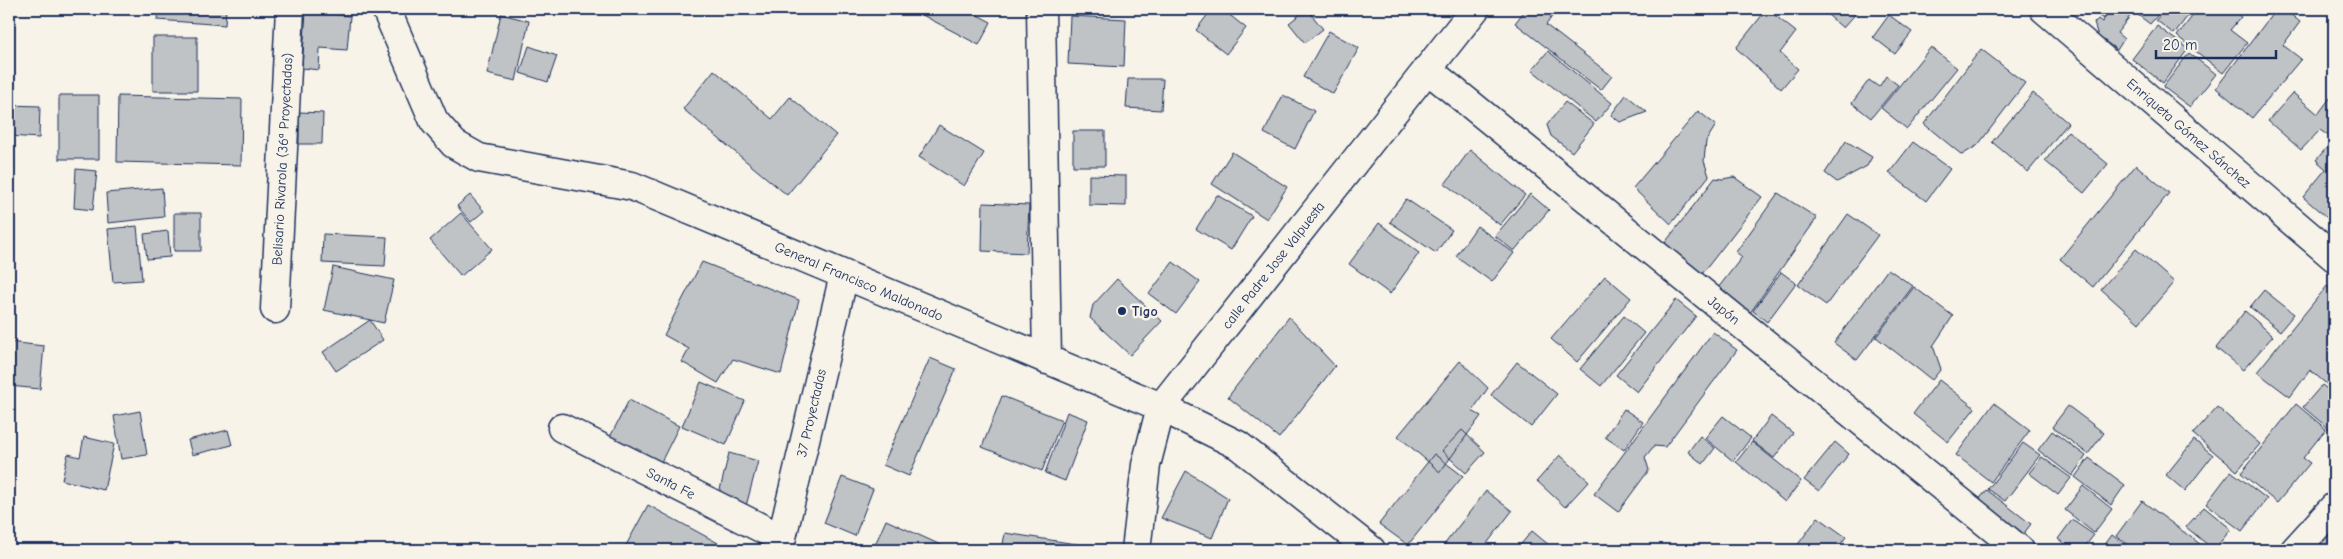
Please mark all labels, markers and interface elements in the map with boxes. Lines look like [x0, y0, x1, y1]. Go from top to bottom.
scale bar [2156, 28, 2276, 60]
text: 20 m [2163, 36, 2197, 54]
street label: Belisario Rivarola (36ª Proyectadas) [268, 52, 297, 266]
street label: Enriqueta Gómez Sánchez [2123, 75, 2254, 192]
street label: calle Padre Jose Valpuesta [1218, 198, 1328, 332]
street label: General Francisco Maldonado [772, 238, 946, 325]
street label: Japón [1704, 292, 1743, 328]
place label: Tigo [1132, 303, 1158, 320]
marker: Tigo [1116, 305, 1128, 317]
street label: 37 Proyectadas [793, 367, 830, 459]
street label: Santa Fe [644, 464, 698, 503]

